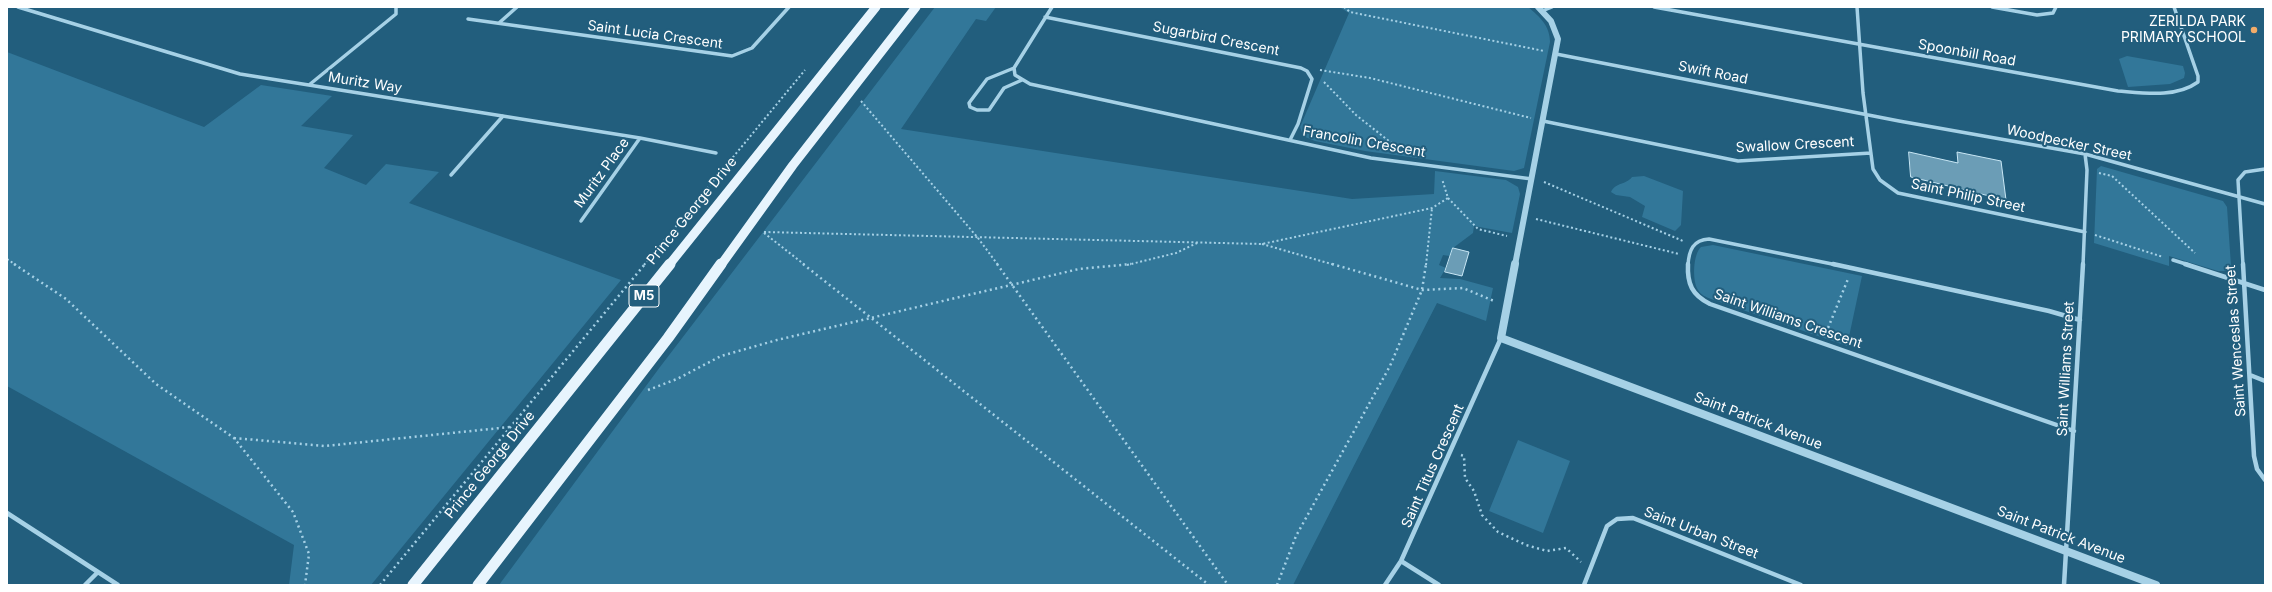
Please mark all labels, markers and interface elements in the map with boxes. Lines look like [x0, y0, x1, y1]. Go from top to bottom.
place label: ZERILDA PARK PRIMARY SCHOOL [2121, 14, 2246, 46]
street label: Saint Lucia Crescent [586, 17, 724, 53]
street label: Sugarbird Crescent [1151, 18, 1281, 60]
marker: ZERILDA PARK PRIMARY SCHOOL [2249, 25, 2259, 35]
street label: Spoonbill Road [1917, 36, 2017, 70]
street label: Swift Road [1677, 58, 1749, 88]
street label: Muritz Way [327, 69, 403, 97]
street label: Woodpecker Street [2005, 122, 2133, 164]
street label: Francolin Crescent [1301, 123, 1427, 161]
street label: Swallow Crescent [1735, 134, 1855, 156]
street label: Muritz Place [571, 135, 633, 211]
street label: Prince George Drive [643, 154, 741, 268]
street label: Saint Philip Street [1909, 176, 2027, 216]
street label: Saint Wenceslas Street [2222, 265, 2250, 417]
road number: M5 [629, 285, 659, 307]
street label: Saint Williams Crescent [1712, 286, 1864, 352]
street label: Saint Williams Street [2054, 301, 2078, 437]
street label: Saint Patrick Avenue [1691, 389, 1825, 453]
street label: Saint Titus Crescent [1398, 402, 1468, 530]
street label: Prince George Drive [441, 408, 539, 522]
street label: Saint Urban Street [1641, 503, 1761, 563]
street label: Saint Patrick Avenue [1994, 503, 2128, 567]

